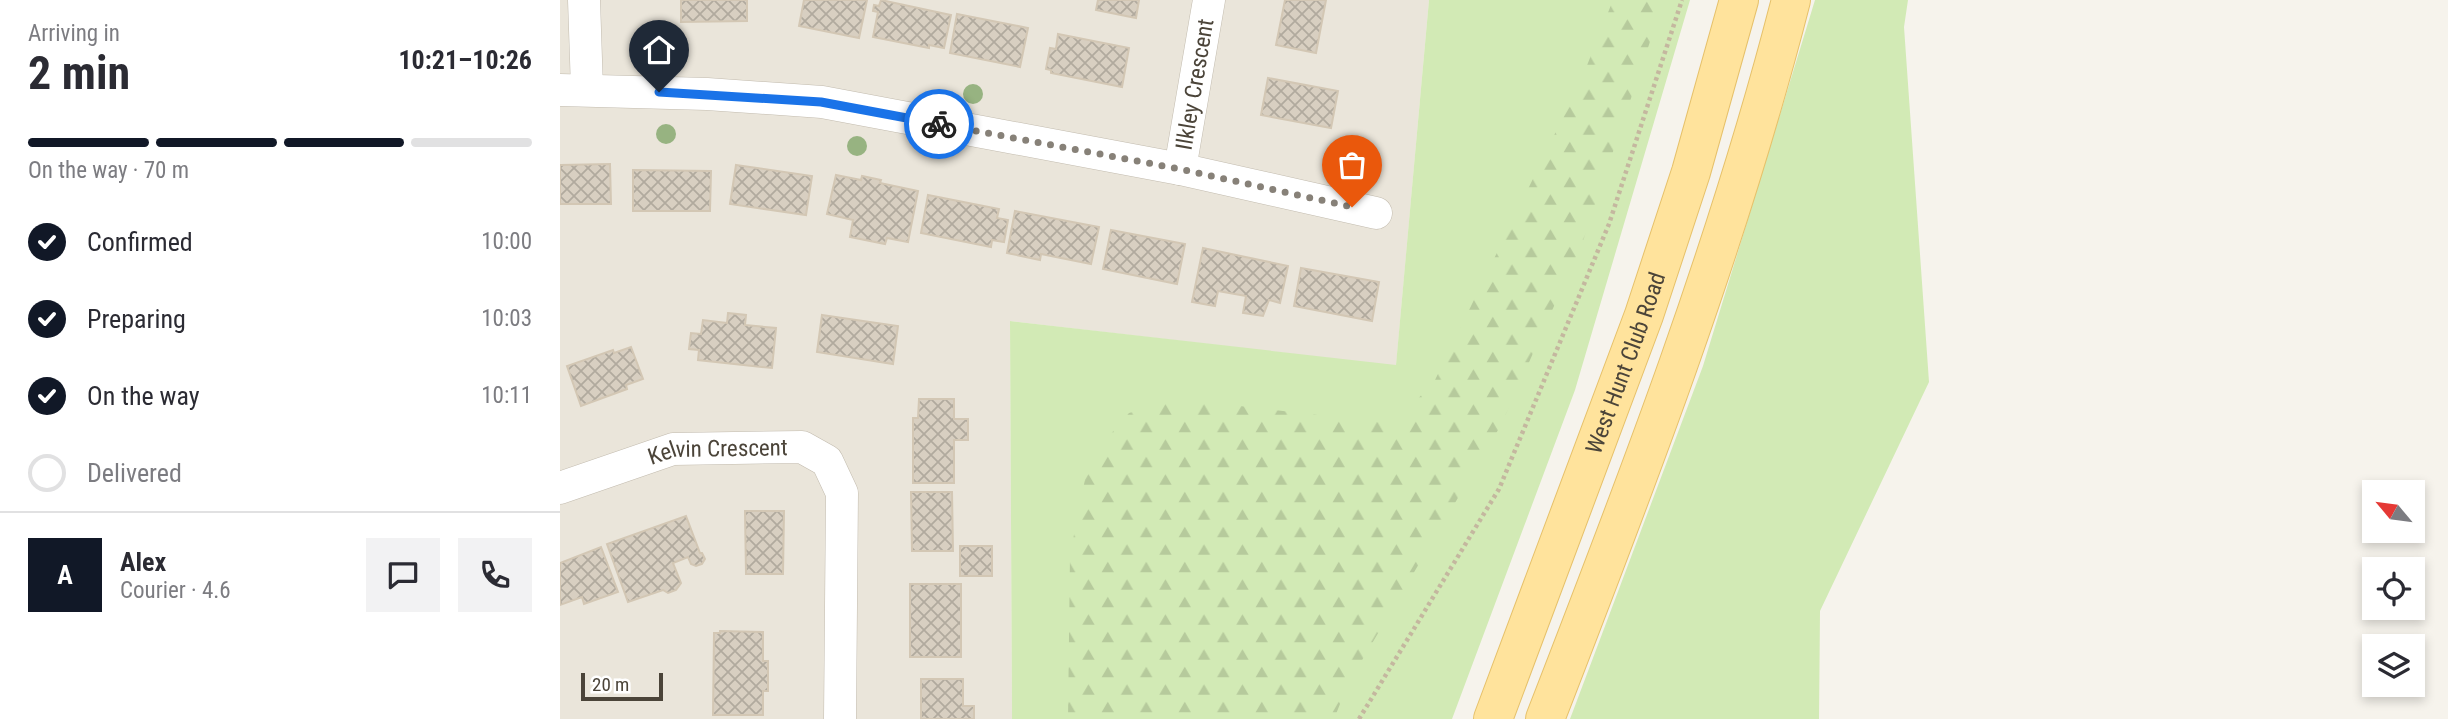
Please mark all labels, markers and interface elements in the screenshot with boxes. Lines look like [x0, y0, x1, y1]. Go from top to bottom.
street label: Ilkley Crescent [1170, 17, 1219, 152]
text: Arriving in [28, 20, 120, 47]
pin [629, 20, 689, 92]
icon: home [640, 31, 678, 69]
text: 10:21–10:26 [398, 45, 532, 75]
text: 2 min [28, 46, 130, 100]
courier [904, 89, 974, 159]
icon: bike [920, 105, 958, 143]
pin [1322, 135, 1382, 207]
icon: bag [1333, 146, 1371, 184]
text: On the way · 70 m [28, 157, 189, 184]
icon: check [28, 223, 66, 261]
text: Confirmed [87, 227, 193, 257]
text: 10:00 [481, 228, 532, 255]
street label: West Hunt Club Road [1580, 269, 1671, 457]
icon: check [28, 300, 66, 338]
text: Preparing [87, 304, 186, 334]
text: 10:03 [481, 305, 532, 332]
icon: check [28, 377, 66, 415]
text: On the way [87, 381, 200, 411]
text: 10:11 [481, 382, 532, 409]
street label: Kelvin Crescent [644, 434, 788, 470]
text: Delivered [87, 458, 182, 488]
north arrow [2362, 480, 2426, 542]
map controls [2362, 480, 2425, 697]
button: chat [366, 538, 440, 612]
button: phone [458, 538, 532, 612]
text: Alex [120, 547, 166, 577]
button: locate [2362, 557, 2425, 620]
text: A [57, 560, 73, 590]
text: Courier · 4.6 [120, 577, 231, 604]
button: layers [2362, 634, 2425, 697]
scale bar [581, 670, 663, 702]
text: 20 m [592, 673, 629, 696]

